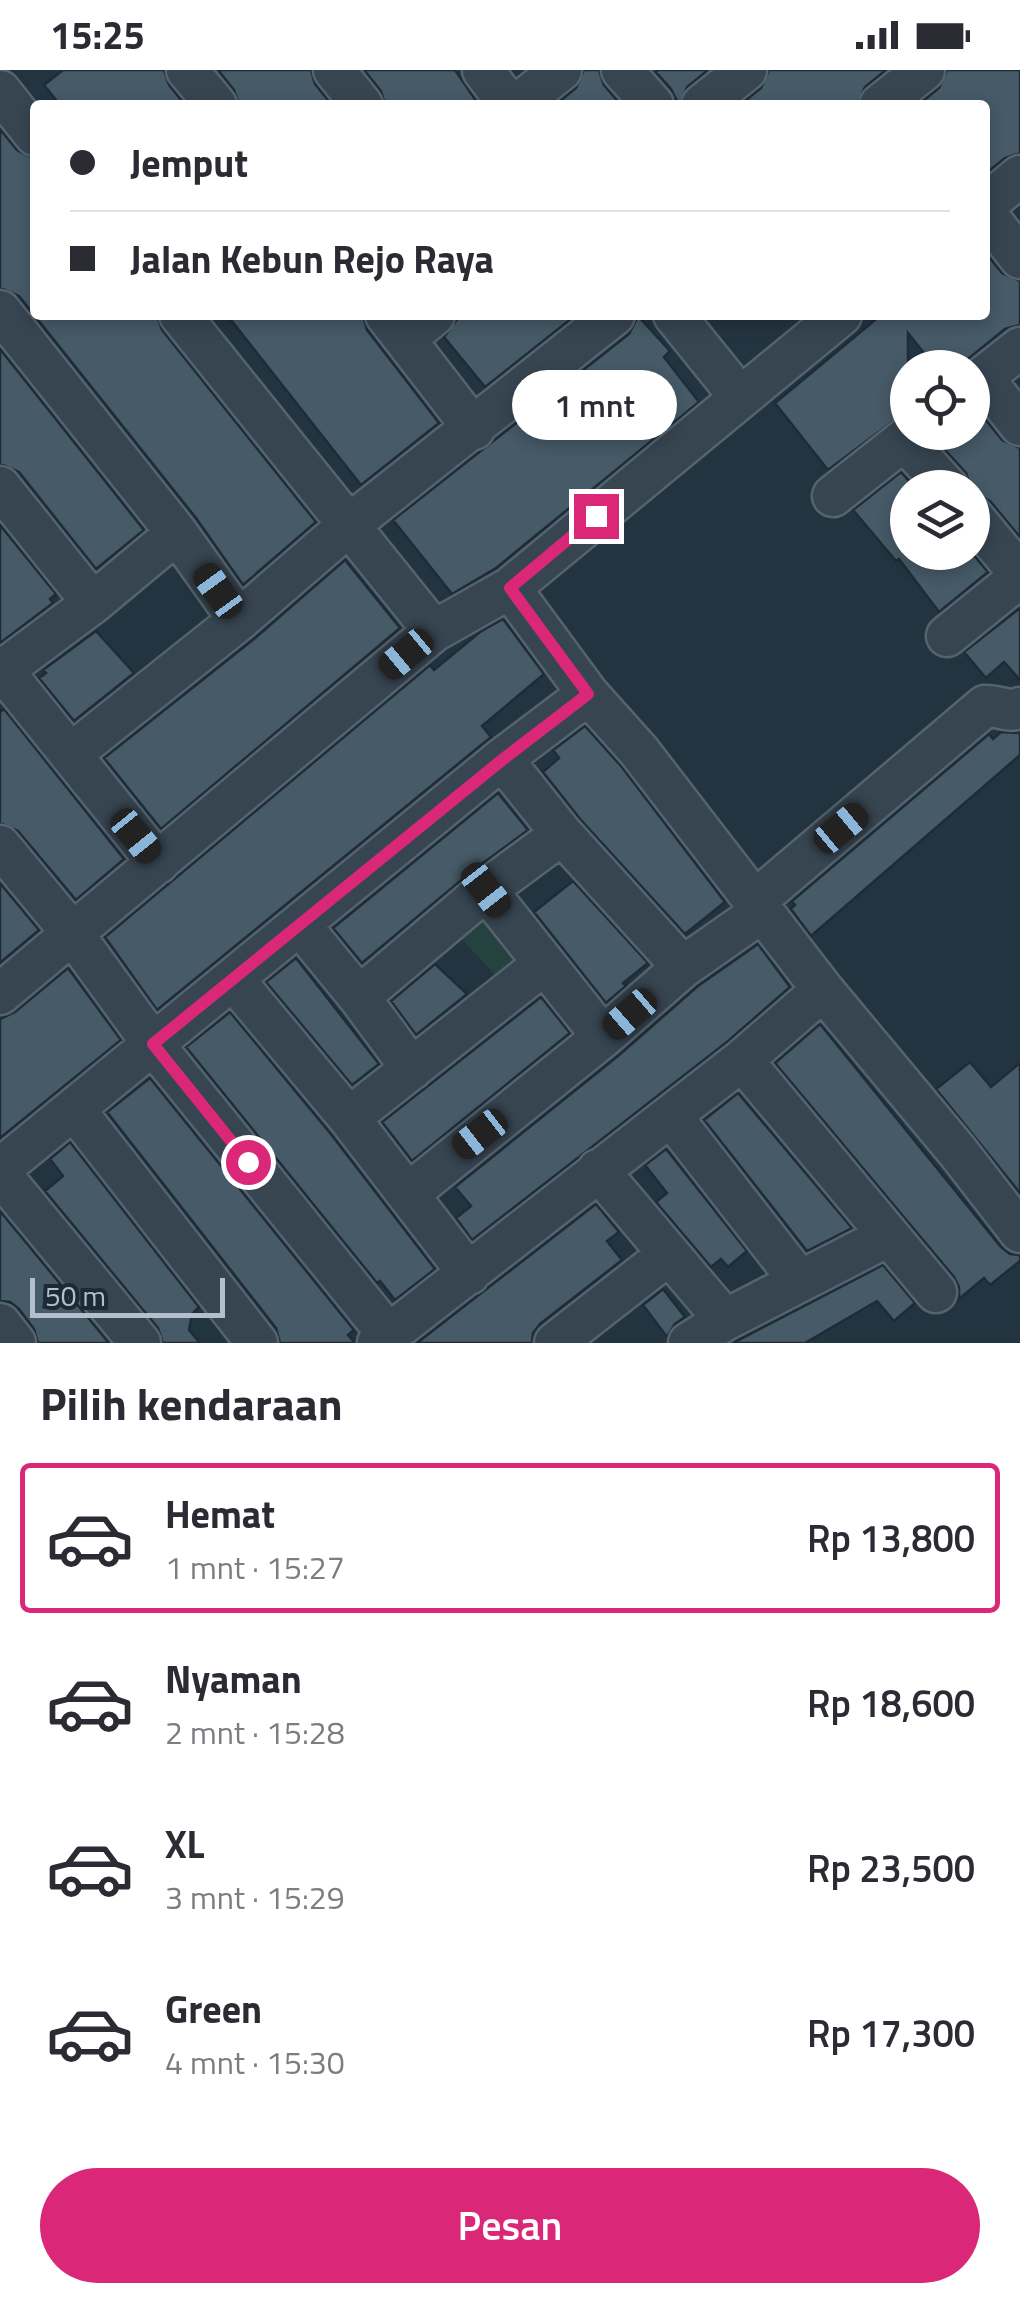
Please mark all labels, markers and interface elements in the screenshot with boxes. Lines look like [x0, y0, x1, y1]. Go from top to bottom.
text: 15:25 [50, 6, 145, 64]
text: Jemput [130, 134, 248, 192]
text: Jalan Kebun Rejo Raya [130, 230, 494, 288]
map controls [890, 350, 990, 570]
button: locate [890, 350, 990, 450]
callout: 1 mnt [514, 371, 678, 441]
text: 1 mnt [554, 381, 635, 429]
button: layers [890, 470, 990, 570]
route end [574, 494, 619, 539]
car [188, 558, 248, 624]
car [373, 623, 439, 685]
car [808, 797, 874, 859]
car [105, 803, 167, 869]
car [456, 857, 516, 923]
car [598, 983, 662, 1045]
car [447, 1104, 513, 1164]
route start [226, 1140, 271, 1185]
scale bar [30, 1273, 225, 1318]
text: 50 m [45, 1274, 106, 1317]
text: Pilih kendaraan [40, 1369, 343, 1437]
text: Hemat [165, 1485, 275, 1543]
icon: car [45, 1493, 135, 1583]
text: Rp 13,800 [807, 1509, 975, 1567]
text: 1 mnt · 15:27 [165, 1543, 345, 1591]
text: Nyaman [165, 1650, 302, 1708]
icon: car [45, 1658, 135, 1748]
text: Rp 18,600 [807, 1674, 975, 1732]
text: 2 mnt · 15:28 [165, 1708, 345, 1756]
text: XL [165, 1815, 205, 1873]
icon: car [45, 1823, 135, 1913]
text: Rp 23,500 [807, 1839, 975, 1897]
text: 3 mnt · 15:29 [165, 1873, 345, 1921]
text: Green [165, 1980, 262, 2038]
icon: car [45, 1988, 135, 2078]
text: Rp 17,300 [807, 2004, 975, 2062]
text: 4 mnt · 15:30 [165, 2038, 345, 2086]
button: Pesan [40, 2168, 980, 2283]

